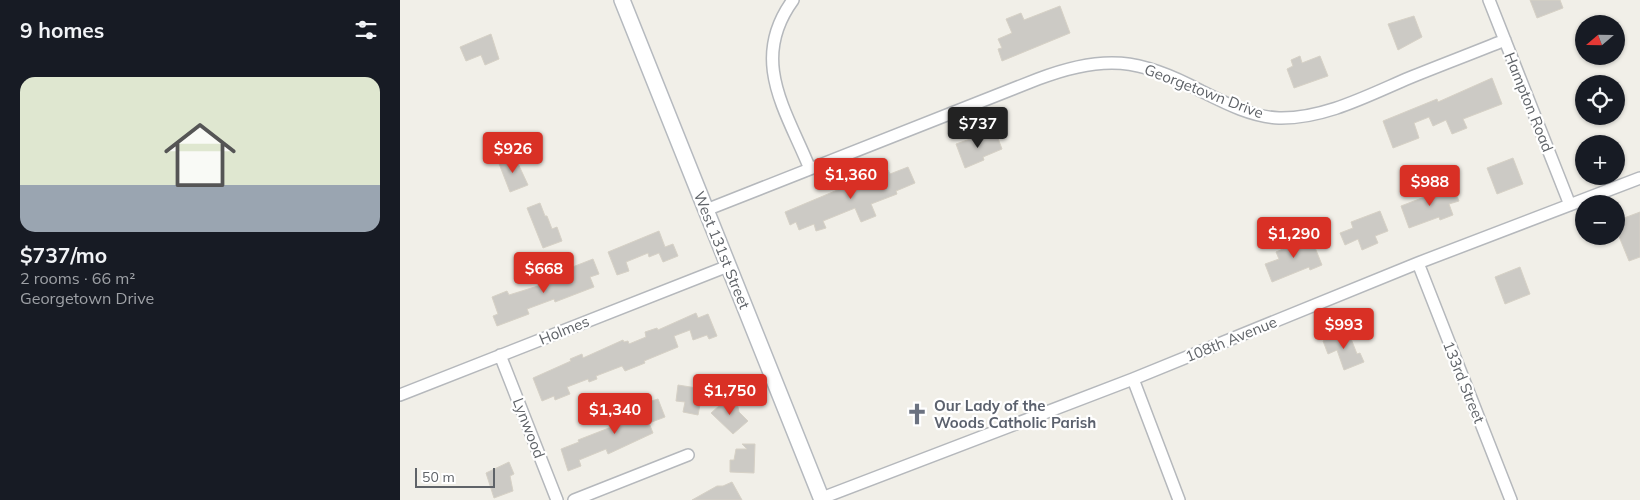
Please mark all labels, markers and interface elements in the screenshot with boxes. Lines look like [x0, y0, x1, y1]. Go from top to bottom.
north arrow [1575, 15, 1625, 65]
map controls [1575, 15, 1625, 245]
icon: filters [352, 16, 380, 44]
text: 9 homes [20, 17, 104, 43]
street label: Hampton Road [1500, 49, 1558, 155]
street label: Georgetown Drive [1142, 60, 1266, 122]
button: locate [1575, 75, 1625, 125]
pin: $737 [948, 106, 1008, 149]
icon: home [155, 110, 245, 200]
text: $737 [959, 113, 997, 133]
pin: $926 [483, 132, 543, 174]
button: + [1575, 135, 1625, 185]
text: $926 [494, 138, 532, 158]
pin: $1,360 [810, 158, 892, 200]
text: $1,360 [825, 164, 877, 184]
pin: $988 [1400, 164, 1460, 207]
text: $988 [1411, 171, 1449, 191]
street label: West 131st Street [690, 188, 754, 312]
button: − [1575, 195, 1625, 245]
pin: $1,290 [1253, 216, 1335, 259]
text: $1,290 [1268, 223, 1320, 243]
text: $737/mo [20, 242, 107, 268]
pin: $668 [514, 252, 574, 294]
text: $668 [525, 258, 563, 278]
text: 2 rooms · 66 m² [20, 268, 135, 288]
text: Georgetown Drive [20, 288, 154, 308]
pin: $993 [1314, 308, 1374, 350]
street label: Holmes [536, 311, 592, 349]
street label: 108th Avenue [1182, 312, 1280, 366]
text: $993 [1325, 314, 1363, 334]
street label: 133rd Street [1439, 338, 1489, 426]
pin: $1,750 [689, 374, 771, 416]
text: $1,750 [704, 380, 756, 400]
pin: $1,340 [574, 392, 656, 435]
street label: Lynwood [509, 395, 549, 461]
place label: Our Lady of the Woods Catholic Parish [934, 396, 1096, 432]
text: $1,340 [589, 399, 641, 419]
church icon: Our Lady of the Woods Catholic Parish [904, 401, 930, 427]
scale bar [415, 465, 495, 488]
text: 50 m [422, 468, 455, 486]

